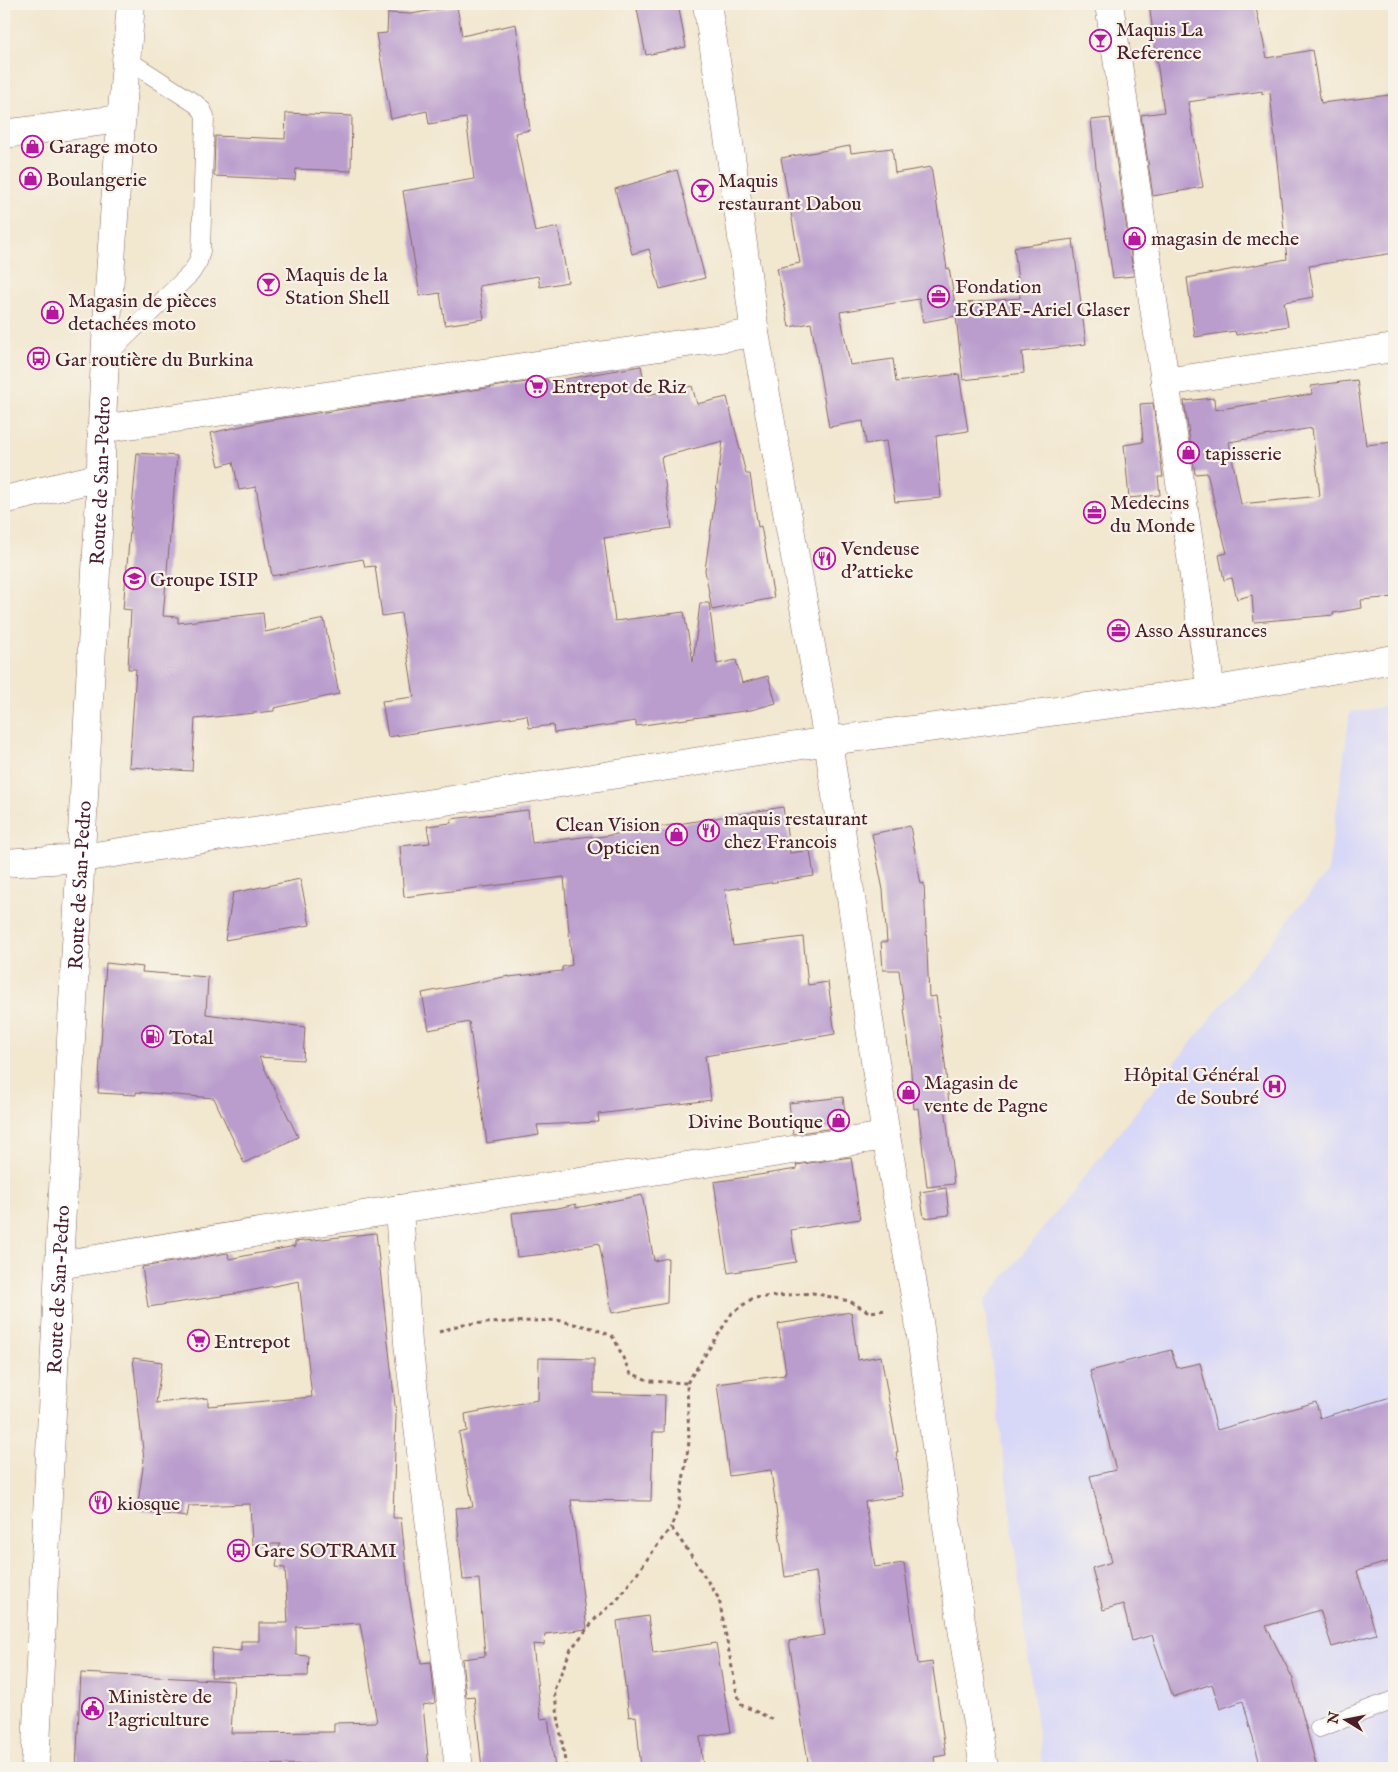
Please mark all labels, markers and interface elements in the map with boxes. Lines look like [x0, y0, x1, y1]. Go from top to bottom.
place label: Maquis La Reference [1116, 18, 1204, 66]
bar icon: Maquis La Reference [1088, 29, 1112, 53]
shop icon: Garage moto [21, 134, 45, 158]
place label: Garage moto [49, 135, 158, 160]
shop icon: Boulangerie [18, 167, 42, 191]
place label: Boulangerie [46, 168, 147, 193]
place label: Maquis restaurant Dabou [718, 169, 862, 217]
bar icon: Maquis restaurant Dabou [690, 179, 714, 203]
shop icon: magasin de meche [1123, 226, 1147, 250]
place label: magasin de meche [1151, 227, 1299, 252]
place label: Maquis de la Station Shell [285, 263, 390, 311]
bar icon: Maquis de la Station Shell [257, 273, 281, 297]
place label: Fondation EGPAF-Ariel Glaser [955, 275, 1131, 323]
office icon: Fondation EGPAF-Ariel Glaser [927, 285, 951, 309]
place label: Magasin de pièces detachées moto [68, 289, 217, 337]
shop icon: Magasin de pièces detachées moto [40, 300, 64, 324]
bus stop icon: Gar routière du Burkina [27, 347, 51, 371]
place label: Gar routière du Burkina [55, 348, 254, 373]
supermarket icon: Entrepot de Riz [524, 374, 548, 398]
place label: Entrepot de Riz [552, 375, 687, 400]
street label: Route de San-Pedro [85, 395, 117, 566]
shop icon: tapisserie [1177, 441, 1201, 465]
place label: tapisserie [1205, 442, 1282, 467]
place label: Medecins du Monde [1110, 491, 1195, 539]
office icon: Medecins du Monde [1082, 501, 1106, 525]
place label: Vendeuse d'attieke [840, 537, 919, 585]
restaurant icon: Vendeuse d'attieke [813, 547, 837, 571]
school or university icon: Groupe ISIP [122, 567, 146, 591]
place label: Groupe ISIP [150, 568, 258, 593]
office icon: Asso Assurances [1107, 618, 1131, 642]
place label: Asso Assurances [1134, 619, 1267, 644]
street label: Route de San-Pedro [64, 800, 98, 970]
place label: maquis restaurant chez Francois [724, 807, 868, 855]
place label: Clean Vision Opticien [555, 813, 660, 861]
restaurant icon: maquis restaurant chez Francois [696, 818, 720, 842]
shop icon: Clean Vision Opticien [664, 823, 688, 847]
fuel station icon: Total [141, 1025, 165, 1049]
place label: Total [169, 1026, 214, 1051]
place label: Hôpital Général de Soubré [1124, 1063, 1260, 1111]
place label: Magasin de vente de Pagne [924, 1071, 1048, 1119]
hospital icon: Hôpital Général de Soubré [1263, 1074, 1287, 1098]
shop icon: Magasin de vente de Pagne [896, 1081, 920, 1105]
shop icon: Divine Boutique [827, 1109, 851, 1133]
place label: Divine Boutique [687, 1110, 823, 1135]
street label: Route de San-Pedro [43, 1204, 76, 1375]
supermarket icon: Entrepot [186, 1329, 210, 1353]
place label: Entrepot [214, 1330, 290, 1355]
restaurant icon: kiosque [89, 1491, 113, 1515]
place label: kiosque [117, 1492, 180, 1517]
bus stop icon: Gare SOTRAMI [226, 1538, 250, 1562]
place label: Gare SOTRAMI [254, 1539, 397, 1564]
place label: Ministère de l'agriculture [108, 1685, 212, 1733]
north arrow [1320, 1694, 1370, 1744]
public building icon: Ministère de l'agriculture [80, 1696, 104, 1720]
text: N [1324, 1710, 1344, 1726]

